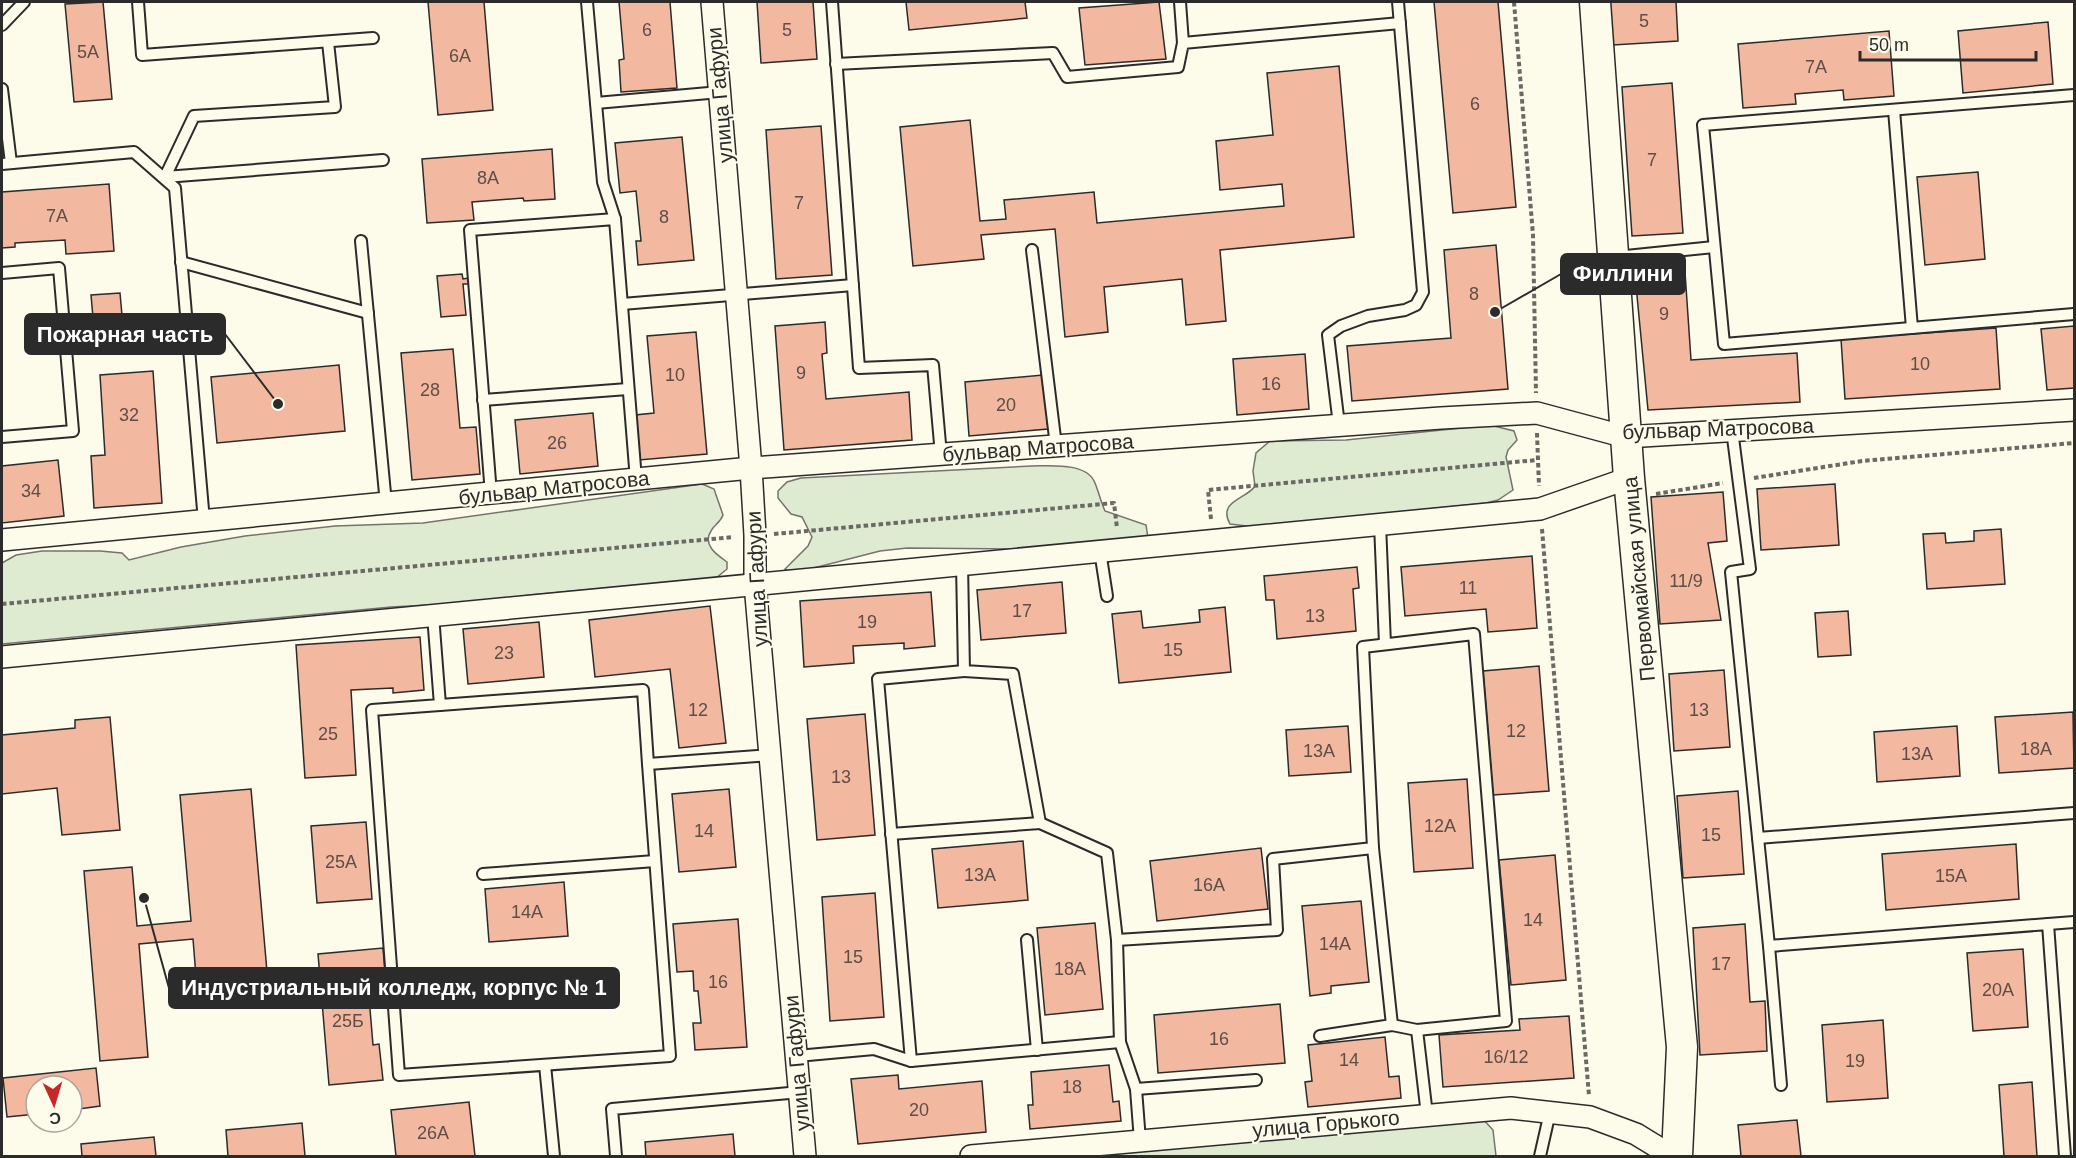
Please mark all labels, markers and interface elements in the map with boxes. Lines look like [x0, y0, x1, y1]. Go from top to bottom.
house number: 5 [1639, 11, 1649, 31]
house number: 6 [642, 20, 652, 40]
house number: 5 [782, 20, 792, 40]
scale bar [1860, 24, 2036, 62]
street label: улица Гафури [702, 26, 737, 164]
text: 50 m [1869, 35, 1909, 55]
house number: 5А [77, 42, 99, 62]
house number: 6А [449, 46, 471, 66]
house number: 7А [1805, 57, 1827, 77]
house number: 6 [1470, 94, 1480, 114]
house number: 7 [1647, 150, 1657, 170]
house number: 8А [477, 168, 499, 188]
house number: 7 [794, 193, 804, 213]
house number: 7А [46, 206, 68, 226]
house number: 8 [659, 207, 669, 227]
callout: Филлини [1561, 254, 1685, 294]
text: Филлини [1573, 261, 1673, 286]
house number: 8 [1469, 284, 1479, 304]
house number: 9 [1659, 304, 1669, 324]
callout: Пожарная часть [25, 314, 225, 354]
text: Пожарная часть [37, 322, 213, 347]
house number: 10 [1910, 354, 1930, 374]
house number: 9 [796, 363, 806, 383]
house number: 10 [665, 365, 685, 385]
house number: 16 [1261, 374, 1281, 394]
house number: 28 [420, 380, 440, 400]
house number: 20 [996, 395, 1016, 415]
house number: 32 [119, 405, 139, 425]
street label: бульвар Матросова [1622, 414, 1815, 443]
street label: бульвар Матросова [941, 429, 1135, 466]
house number: 26 [547, 433, 567, 453]
street label: бульвар Матросова [457, 466, 651, 509]
street label: Первомайская улица [1618, 475, 1659, 682]
house number: 34 [21, 481, 41, 501]
street label: улица Гафури [741, 510, 772, 648]
house number: 11/9 [1669, 571, 1703, 591]
house number: 11 [1459, 578, 1477, 598]
house number: 17 [1012, 601, 1032, 621]
house number: 13 [1305, 606, 1325, 626]
house number: 19 [857, 612, 877, 632]
house number: 15 [1163, 640, 1183, 660]
house number: 23 [494, 643, 514, 663]
house number: 12 [688, 700, 708, 720]
house number: 13 [1689, 700, 1709, 720]
house number: 12 [1506, 721, 1526, 741]
house number: 25 [318, 724, 338, 744]
house number: 18А [2020, 739, 2052, 759]
house number: 13А [1303, 741, 1335, 761]
house number: 13А [1901, 744, 1933, 764]
house number: 13 [831, 767, 851, 787]
house number: 12А [1424, 816, 1456, 836]
house number: 14 [694, 821, 714, 841]
house number: 15 [1701, 825, 1721, 845]
house number: 25А [325, 852, 357, 872]
house number: 13А [964, 865, 996, 885]
house number: 15А [1935, 866, 1967, 886]
house number: 16А [1193, 875, 1225, 895]
house number: 14А [511, 902, 543, 922]
house number: 14 [1523, 910, 1543, 930]
house number: 14А [1319, 934, 1351, 954]
house number: 15 [843, 947, 863, 967]
house number: 17 [1711, 954, 1731, 974]
house number: 18А [1054, 959, 1086, 979]
callout: Индустриальный колледж, корпус № 1 [169, 968, 619, 1008]
house number: 16 [708, 972, 728, 992]
text: Индустриальный колледж, корпус № 1 [181, 975, 607, 1000]
house number: 20А [1982, 980, 2014, 1000]
street label: улица Гафури [779, 994, 814, 1132]
house number: 25Б [332, 1011, 364, 1031]
house number: 16 [1209, 1029, 1229, 1049]
house number: 16/12 [1483, 1047, 1529, 1067]
house number: 14 [1339, 1050, 1359, 1070]
house number: 19 [1845, 1051, 1865, 1071]
north arrow [24, 1074, 84, 1134]
house number: 18 [1062, 1077, 1082, 1097]
house number: 20 [909, 1100, 929, 1120]
street label: улица Горького [1251, 1106, 1401, 1141]
text: С [48, 1110, 61, 1127]
house number: 26А [417, 1123, 449, 1143]

